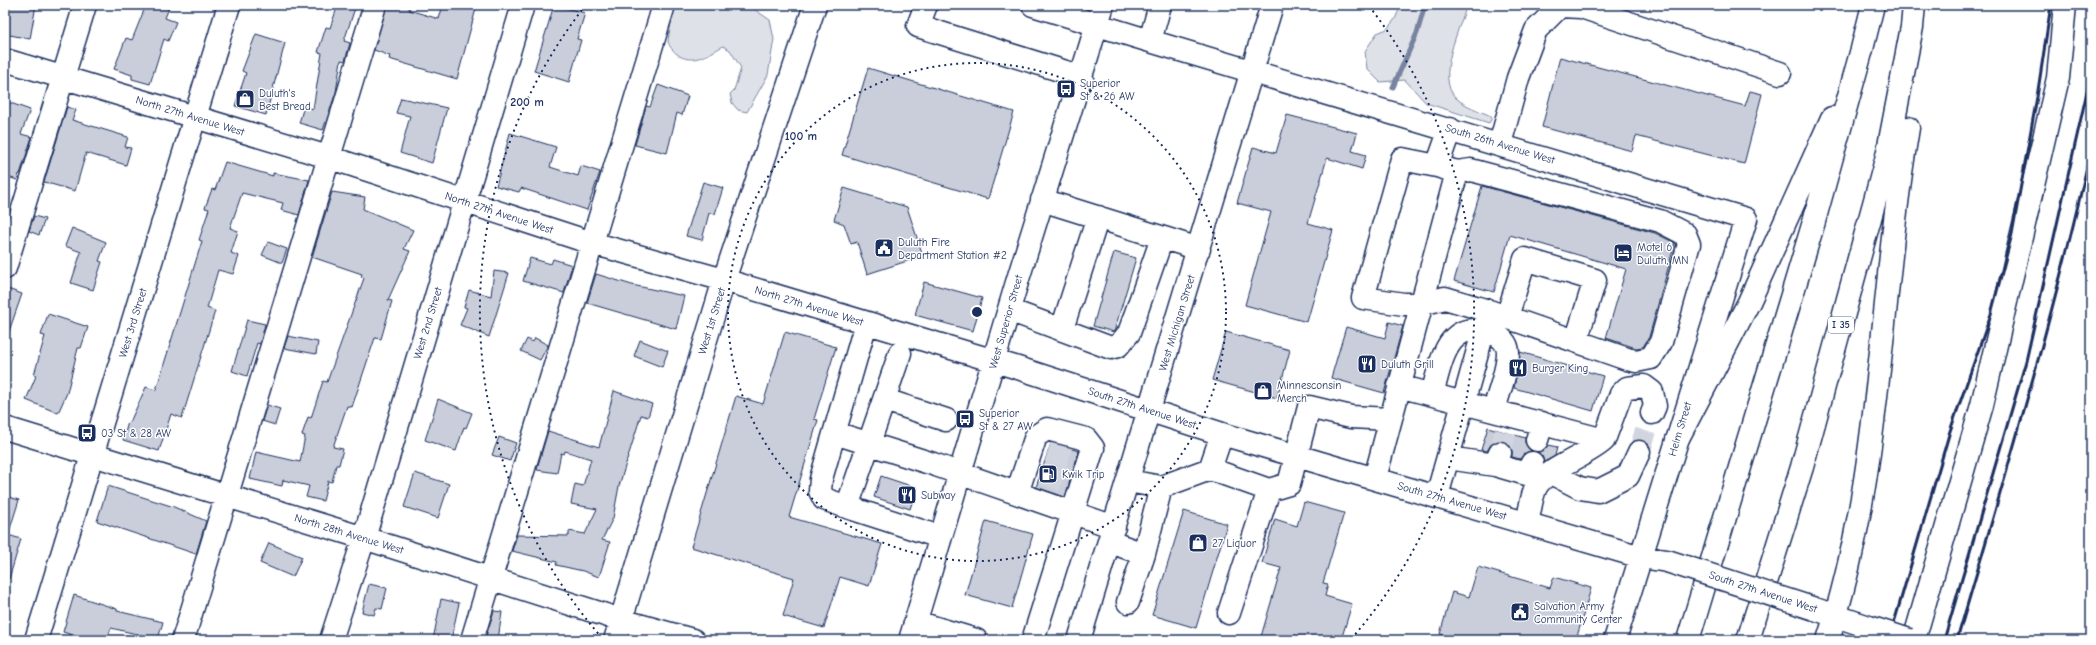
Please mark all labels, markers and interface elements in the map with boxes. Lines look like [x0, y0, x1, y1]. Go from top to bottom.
place label: Superior St & 26 AW [1080, 77, 1135, 103]
bus stop icon: Superior St & 26 AW [1055, 78, 1077, 100]
place label: Duluth's Best Bread [259, 87, 311, 113]
shop icon: Duluth's Best Bread [234, 88, 256, 110]
street label: North 27th Avenue West [134, 93, 247, 139]
text: 200 m [510, 95, 544, 109]
street label: South 26th Avenue West [1444, 121, 1557, 167]
text: 100 m [785, 129, 817, 143]
street label: North 27th Avenue West [443, 189, 556, 237]
place label: Duluth Fire Department Station #2 [898, 236, 1007, 262]
public building icon: Duluth Fire Department Station #2 [873, 237, 895, 259]
place label: Motel 6 Duluth, MN [1637, 241, 1689, 267]
hotel icon: Motel 6 Duluth, MN [1612, 242, 1634, 264]
street label: West Superior Street [986, 273, 1026, 370]
street label: West Michigan Street [1156, 273, 1198, 373]
street label: North 27th Avenue West [753, 283, 866, 329]
street label: West 2nd Street [411, 285, 445, 361]
street label: West 1st Street [696, 285, 729, 356]
street label: West 3rd Street [116, 286, 150, 359]
centre of rings [970, 305, 984, 319]
road number: I 35 [1828, 317, 1854, 333]
restaurant icon: Duluth Grill [1356, 353, 1378, 375]
restaurant icon: Burger King [1507, 357, 1529, 379]
place label: Duluth Grill [1381, 358, 1434, 371]
place label: Burger King [1532, 362, 1588, 375]
place label: Minnesconsin Merch [1277, 379, 1341, 405]
shop icon: Minnesconsin Merch [1252, 380, 1274, 402]
street label: South 27th Avenue West [1086, 384, 1199, 432]
street label: Helm Street [1666, 399, 1695, 458]
place label: Superior St & 27 AW [979, 407, 1033, 433]
bus stop icon: Superior St & 27 AW [954, 408, 976, 430]
bus stop icon: 03 St & 28 AW [76, 422, 98, 444]
place label: 03 St & 28 AW [101, 427, 172, 440]
fuel station icon: Kwik Trip [1037, 463, 1059, 485]
place label: Kwik Trip [1062, 468, 1105, 481]
street label: South 27th Avenue West [1396, 479, 1509, 523]
restaurant icon: Subway [896, 484, 918, 506]
place label: Subway [921, 489, 956, 502]
street label: North 28th Avenue West [293, 511, 406, 557]
shop icon: 27 Liquor [1187, 532, 1209, 554]
place label: 27 Liquor [1212, 537, 1257, 550]
street label: South 27th Avenue West [1707, 568, 1820, 616]
place label: Salvation Army Community Center [1534, 600, 1622, 626]
public building icon: Salvation Army Community Center [1509, 601, 1531, 623]

